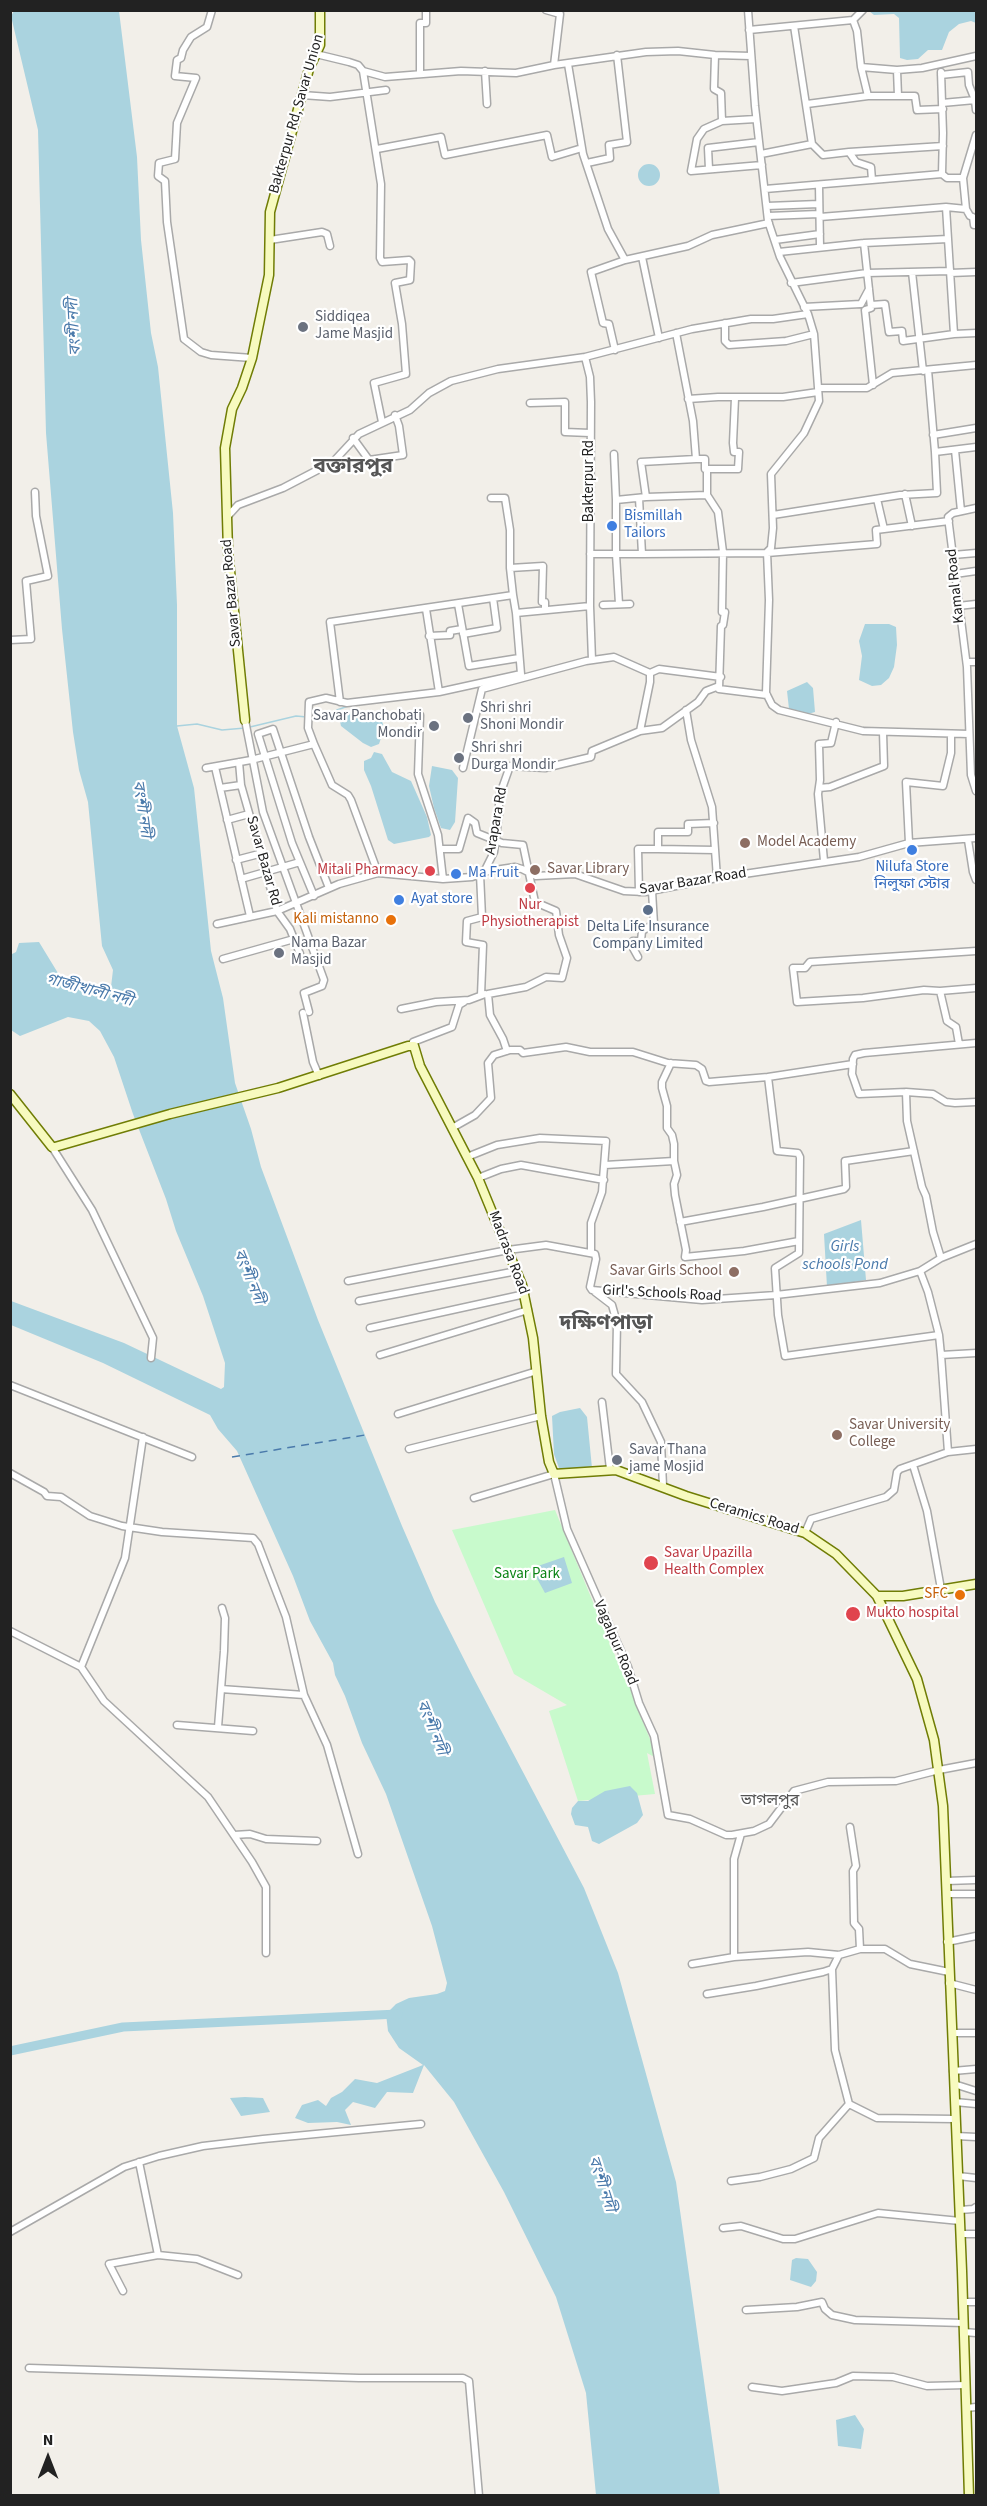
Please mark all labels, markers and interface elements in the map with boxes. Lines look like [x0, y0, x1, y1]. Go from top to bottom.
street label: Bakterpur Rd, Savar Union [266, 32, 328, 196]
water label: বংশী নদী [64, 298, 86, 356]
place label: Siddiqea Jame Masjid [315, 309, 393, 344]
marker: Siddiqea Jame Masjid [296, 320, 310, 334]
street label: Bakterpur Rd [581, 440, 599, 522]
district label: বক্তারপুর [313, 454, 393, 480]
place label: Bismillah Tailors [624, 508, 682, 543]
marker: Bismillah Tailors [605, 519, 619, 533]
street label: Savar Bazar Road [218, 538, 246, 648]
street label: Kamal Road [943, 548, 969, 624]
place label: Shri shri Shoni Mondir [480, 700, 564, 735]
place label: Savar Panchobati Mondir [313, 708, 422, 743]
marker: Shri shri Shoni Mondir [461, 711, 475, 725]
marker: Savar Panchobati Mondir [427, 719, 441, 733]
place label: Shri shri Durga Mondir [471, 740, 556, 775]
marker: Shri shri Durga Mondir [452, 751, 466, 765]
water label: বংশী নদী [127, 779, 155, 839]
street label: Arapara Rd [482, 786, 512, 856]
street label: Savar Bazar Rd [242, 814, 284, 908]
place label: Model Academy [757, 834, 856, 852]
marker: Model Academy [738, 836, 752, 850]
marker: Nilufa Store নিলুফা স্টোর [905, 843, 919, 857]
place label: Nilufa Store নিলুফা স্টোর [874, 859, 950, 894]
place label: Savar Library [547, 861, 629, 879]
place label: Mitali Pharmacy [317, 862, 418, 880]
marker: Savar Library [528, 863, 542, 877]
marker: Mitali Pharmacy [423, 864, 437, 878]
place label: Ma Fruit [468, 865, 519, 883]
street label: Savar Bazar Road [638, 865, 748, 899]
marker: Ma Fruit [449, 867, 463, 881]
marker: Nur Physiotherapist [523, 881, 537, 895]
place label: Ayat store [411, 891, 473, 909]
marker: Ayat store [392, 893, 406, 907]
place label: Nur Physiotherapist [481, 897, 579, 932]
marker: Delta Life Insurance Company Limited [641, 903, 655, 917]
place label: Kali mistanno [293, 911, 379, 929]
marker: Kali mistanno [384, 913, 398, 927]
place label: Delta Life Insurance Company Limited [587, 919, 709, 954]
place label: Nama Bazar Masjid [291, 935, 366, 970]
marker: Nama Bazar Masjid [272, 946, 286, 960]
water label: গাজীখালী নদী [43, 970, 135, 1012]
street label: Madrasa Road [484, 1209, 532, 1297]
water label: Girls schools Pond [802, 1237, 888, 1275]
water label: বংশী নদী [228, 1247, 268, 1307]
place label: Savar Girls School [610, 1263, 722, 1281]
marker: Savar Girls School [727, 1265, 741, 1279]
street label: Girl's Schools Road [602, 1282, 722, 1306]
district label: দক্ষিণপাড়া [559, 1311, 653, 1337]
place label: Savar University College [849, 1417, 950, 1452]
marker: Savar University College [830, 1428, 844, 1442]
place label: Savar Thana jame Mosjid [629, 1442, 707, 1477]
marker: Savar Thana jame Mosjid [610, 1453, 624, 1467]
street label: Ceramics Road [707, 1495, 801, 1539]
place label: Savar Upazilla Health Complex [664, 1545, 764, 1580]
marker: Savar Upazilla Health Complex [642, 1554, 660, 1572]
park label: Savar Park [494, 1566, 560, 1584]
place label: SFC [924, 1586, 948, 1604]
marker: SFC [953, 1588, 967, 1602]
street label: Vagalpur Road [589, 1598, 641, 1688]
marker: Mukto hospital [844, 1605, 862, 1623]
place label: Mukto hospital [866, 1605, 959, 1623]
water label: বংশী নদী [411, 1698, 451, 1758]
district label: ভাগলপুর [741, 1791, 799, 1811]
water label: বংশী নদী [583, 2154, 619, 2214]
north arrow [18, 2428, 78, 2488]
text: N [43, 2429, 53, 2451]

